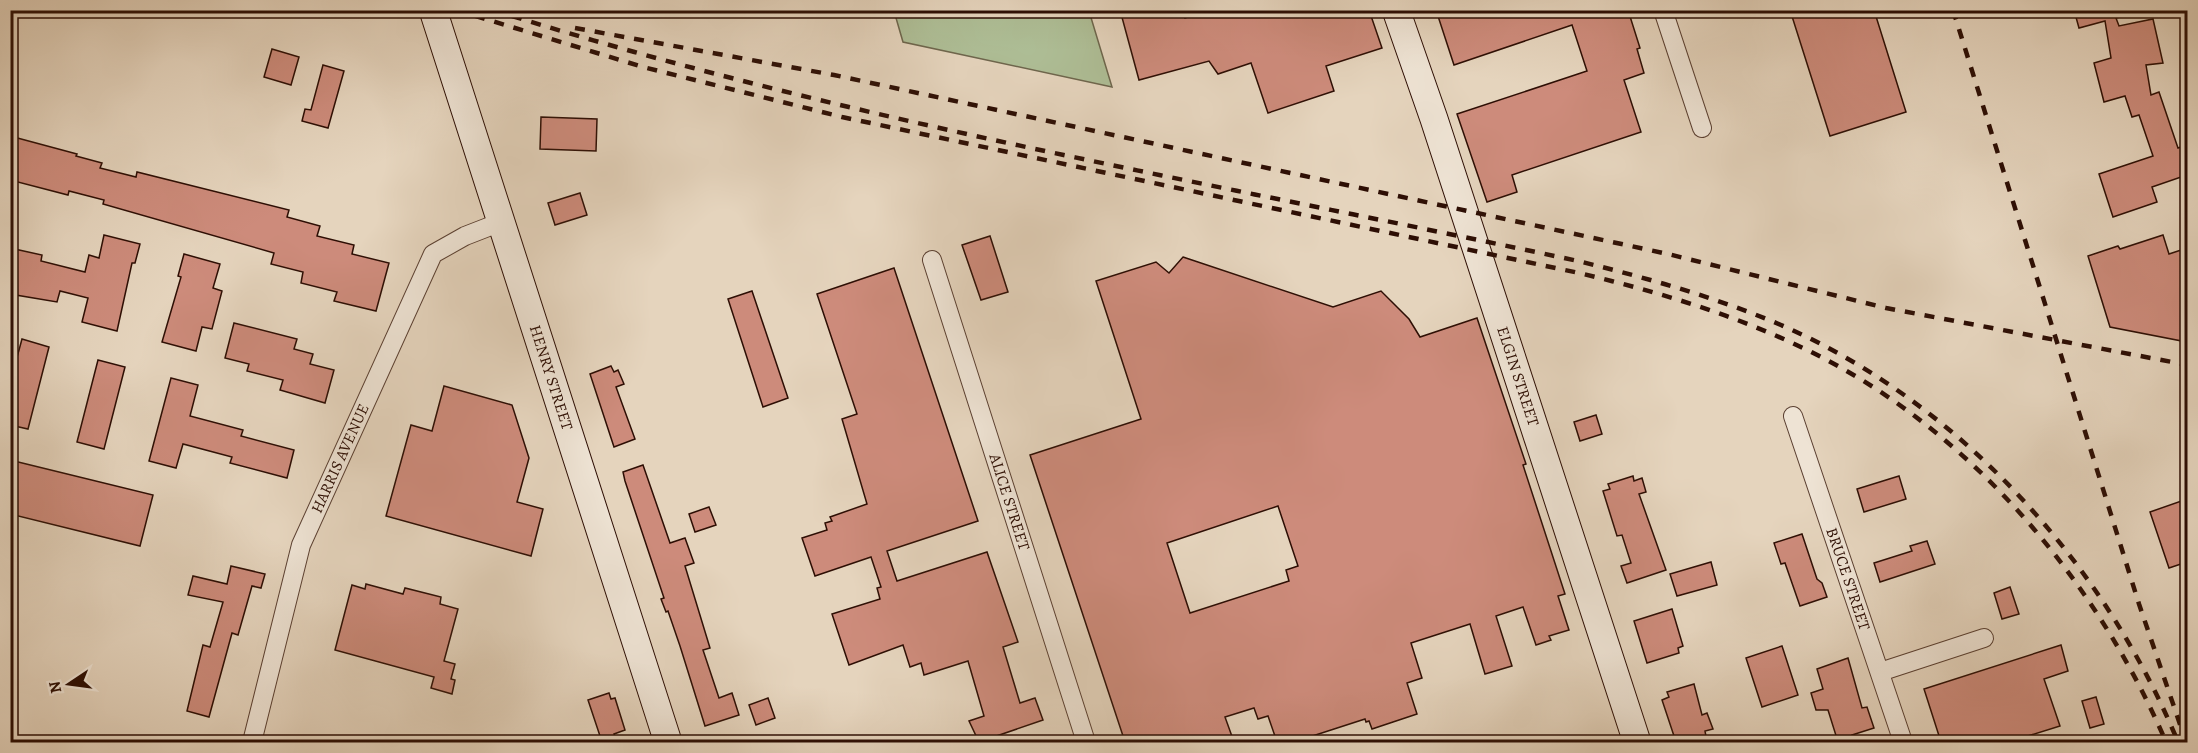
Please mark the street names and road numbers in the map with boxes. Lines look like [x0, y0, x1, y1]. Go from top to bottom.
street label: HENRY STREET [524, 322, 578, 433]
street label: ELGIN STREET [1491, 324, 1544, 429]
street label: HARRIS AVENUE [306, 400, 375, 517]
street label: ALICE STREET [983, 450, 1035, 553]
street label: BRUCE STREET [1820, 525, 1876, 634]

